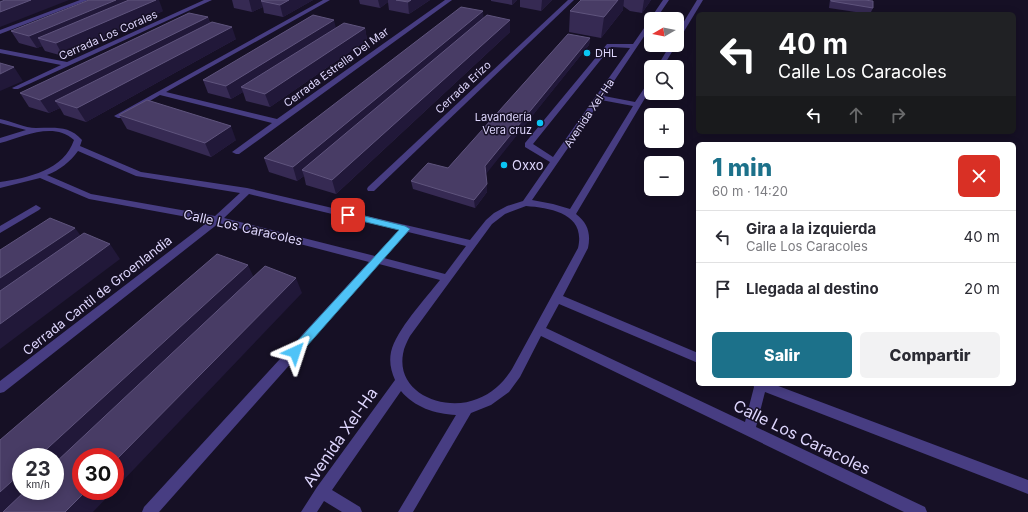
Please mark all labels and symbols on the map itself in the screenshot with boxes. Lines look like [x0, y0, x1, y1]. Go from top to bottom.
street label: Cerrada Los Corales [56, 7, 160, 63]
north arrow [644, 12, 684, 52]
street label: Cerrada Estrella Del Mar [281, 24, 391, 110]
place label: DHL [595, 46, 617, 60]
marker: DHL [582, 48, 592, 58]
street label: Cerrada Erizo [432, 57, 494, 116]
street label: Avenida Xel-Ha [561, 76, 617, 150]
place label: Lavandería Vera cruz [475, 110, 532, 137]
marker: Lavandería Vera cruz [535, 118, 545, 128]
place label: Oxxo [512, 157, 544, 173]
marker: Oxxo [499, 160, 509, 170]
pin [331, 198, 365, 232]
street label: Calle Los Caracoles [182, 206, 304, 249]
street label: Cerrada Cantil de Groenlandia [19, 232, 175, 358]
position arrow [274, 331, 316, 373]
street label: Avenida Xel-Ha [298, 384, 382, 490]
street label: Calle Los Caracoles [730, 395, 874, 479]
speed limit sign: 30 [72, 448, 124, 500]

